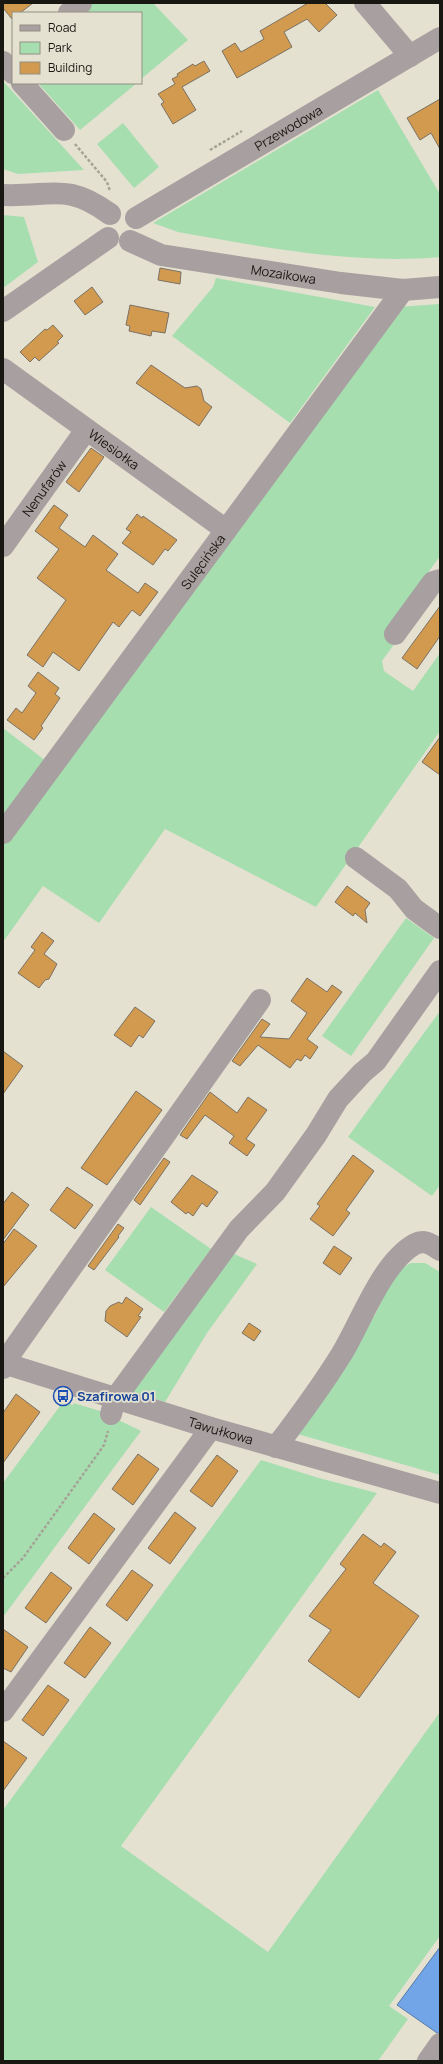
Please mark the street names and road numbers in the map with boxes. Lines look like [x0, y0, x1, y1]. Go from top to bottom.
street label: Przewodowa [251, 101, 325, 155]
street label: Mozaikowa [250, 260, 317, 288]
street label: Wiesiołka [85, 425, 143, 474]
street label: Nenufarów [18, 456, 71, 520]
street label: Sulęcińska [176, 530, 229, 593]
street label: Tawułkowa [186, 1412, 255, 1449]

